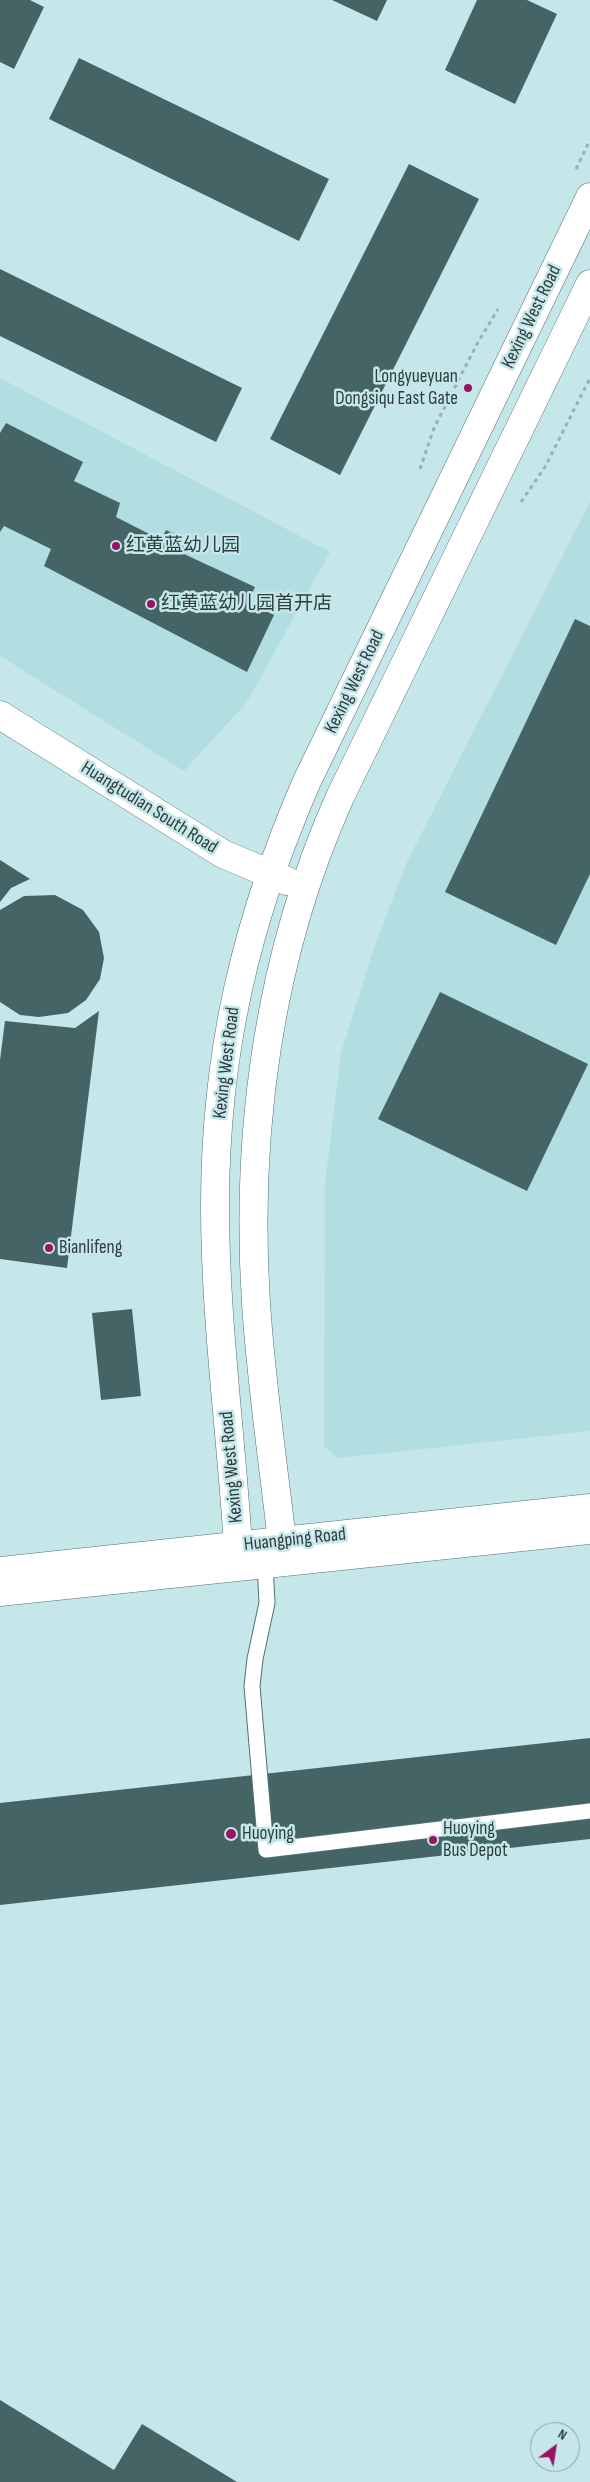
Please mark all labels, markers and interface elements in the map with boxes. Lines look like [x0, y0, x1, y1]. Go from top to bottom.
street label: Kexing West Road [497, 262, 567, 372]
place label: Longyueyuan Dongsiqu East Gate [335, 366, 458, 410]
marker: Longyueyuan Dongsiqu East Gate [462, 382, 474, 394]
place label: 红黄蓝幼儿园 [126, 535, 240, 557]
marker: 红黄蓝幼儿园 [110, 540, 122, 552]
place label: 红黄蓝幼儿园首开店 [161, 593, 332, 615]
marker: 红黄蓝幼儿园首开店 [145, 598, 157, 610]
street label: Kexing West Road [320, 627, 390, 737]
street label: Huangtudian South Road [76, 757, 222, 859]
street label: Kexing West Road [209, 1006, 245, 1120]
place label: Bianlifeng [59, 1237, 122, 1259]
marker: Bianlifeng [43, 1242, 55, 1254]
street label: Kexing West Road [216, 1410, 248, 1524]
street label: Huangping Road [243, 1523, 347, 1557]
place label: Huoying Bus Depot [443, 1818, 508, 1862]
place label: Huoying [242, 1823, 294, 1845]
marker: Huoying [224, 1827, 238, 1841]
marker: Huoying Bus Depot [427, 1834, 439, 1846]
north arrow [530, 2422, 580, 2472]
text: N [555, 2425, 570, 2444]

